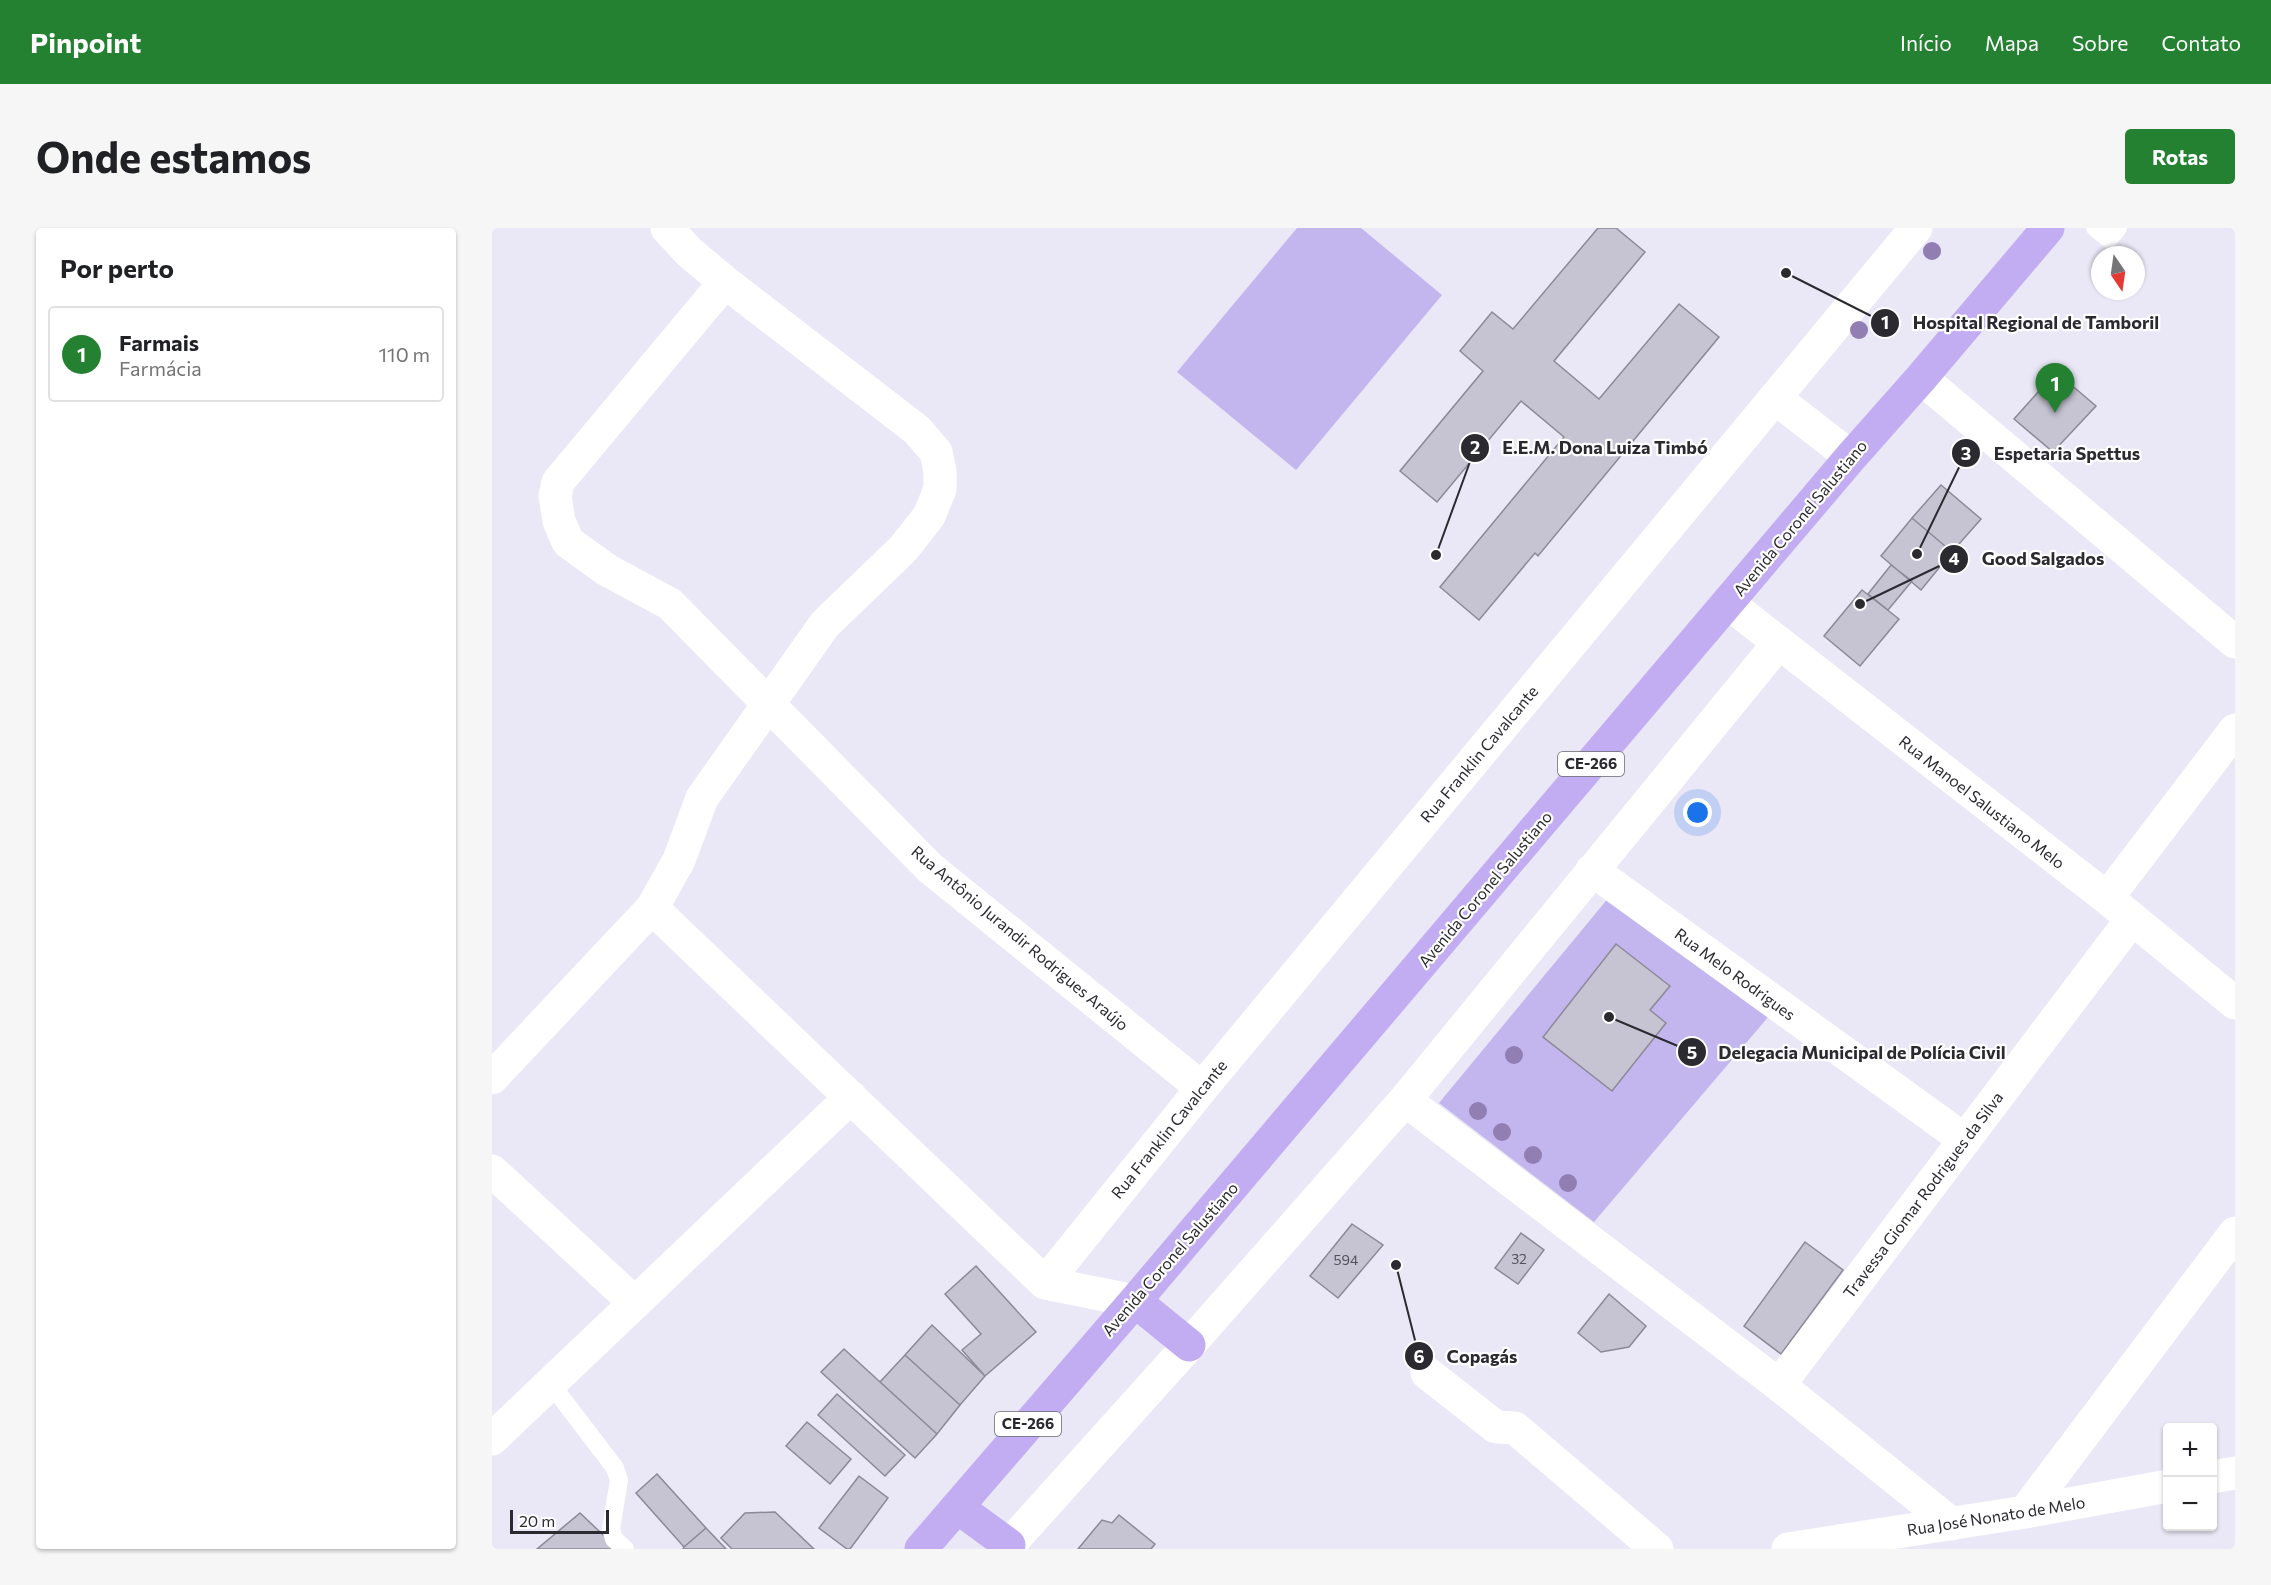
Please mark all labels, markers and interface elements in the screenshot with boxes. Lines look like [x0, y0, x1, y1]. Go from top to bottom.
text: Pinpoint [30, 25, 141, 59]
text: Início [1900, 30, 1952, 55]
text: Mapa [1985, 30, 2039, 55]
text: Sobre [2072, 30, 2128, 55]
text: Contato [2161, 30, 2241, 55]
button: Rotas [2125, 129, 2235, 184]
text: Onde estamos [36, 130, 311, 182]
north arrow [2091, 246, 2145, 300]
text: Por perto [60, 252, 174, 283]
callout: Hospital Regional de Tamboril [1870, 305, 2171, 341]
text: 1 [1881, 311, 1889, 333]
text: Hospital Regional de Tamboril [1913, 311, 2159, 333]
text: Farmais [119, 329, 199, 356]
text: 1 [77, 342, 86, 366]
text: 110 m [379, 342, 430, 366]
text: Farmácia [119, 356, 202, 380]
pin: 1 [2036, 364, 2074, 413]
callout: E.E.M. Dona Luiza Timbó [1460, 430, 1719, 466]
callout: Espetaria Spettus [1951, 435, 2152, 471]
text: 2 [1470, 436, 1480, 458]
text: E.E.M. Dona Luiza Timbó [1502, 436, 1708, 458]
street label: Avenida Coronel Salustiano [1729, 436, 1870, 599]
text: 3 [1961, 442, 1971, 464]
text: Espetaria Spettus [1994, 442, 2140, 464]
callout: Good Salgados [1939, 541, 2116, 577]
text: 4 [1948, 547, 1960, 569]
text: Good Salgados [1982, 547, 2104, 569]
street label: Rua Franklin Cavalcante [1416, 681, 1541, 826]
street label: Rua Manoel Salustiano Melo [1896, 731, 2069, 872]
road number: CE-266 [1558, 752, 1624, 776]
your location [1683, 798, 1712, 827]
street label: Avenida Coronel Salustiano [1414, 807, 1555, 970]
street label: Rua Antônio Jurandir Rodrigues Araújo [908, 841, 1133, 1034]
street label: Rua Melo Rodrigues [1671, 924, 1799, 1024]
callout: Delegacia Municipal de Polícia Civil [1677, 1034, 2018, 1070]
text: 5 [1687, 1041, 1697, 1063]
text: Delegacia Municipal de Polícia Civil [1718, 1041, 2006, 1063]
street label: Rua Franklin Cavalcante [1107, 1056, 1230, 1202]
street label: Travessa Giomar Rodrigues da Silva [1839, 1088, 2006, 1302]
street label: Avenida Coronel Salustiano [1098, 1178, 1242, 1339]
house number: 32 [1511, 1250, 1527, 1267]
house number: 594 [1334, 1251, 1359, 1268]
callout: Copagás [1404, 1338, 1529, 1374]
text: 6 [1413, 1345, 1425, 1367]
text: Copagás [1447, 1345, 1517, 1367]
road number: CE-266 [995, 1412, 1061, 1436]
map controls [2163, 1423, 2217, 1531]
button: + [2163, 1423, 2217, 1477]
button: − [2163, 1477, 2217, 1531]
street label: Rua José Nonato de Melo [1905, 1492, 2086, 1539]
scale bar [510, 1507, 609, 1534]
text: 20 m [519, 1511, 555, 1530]

